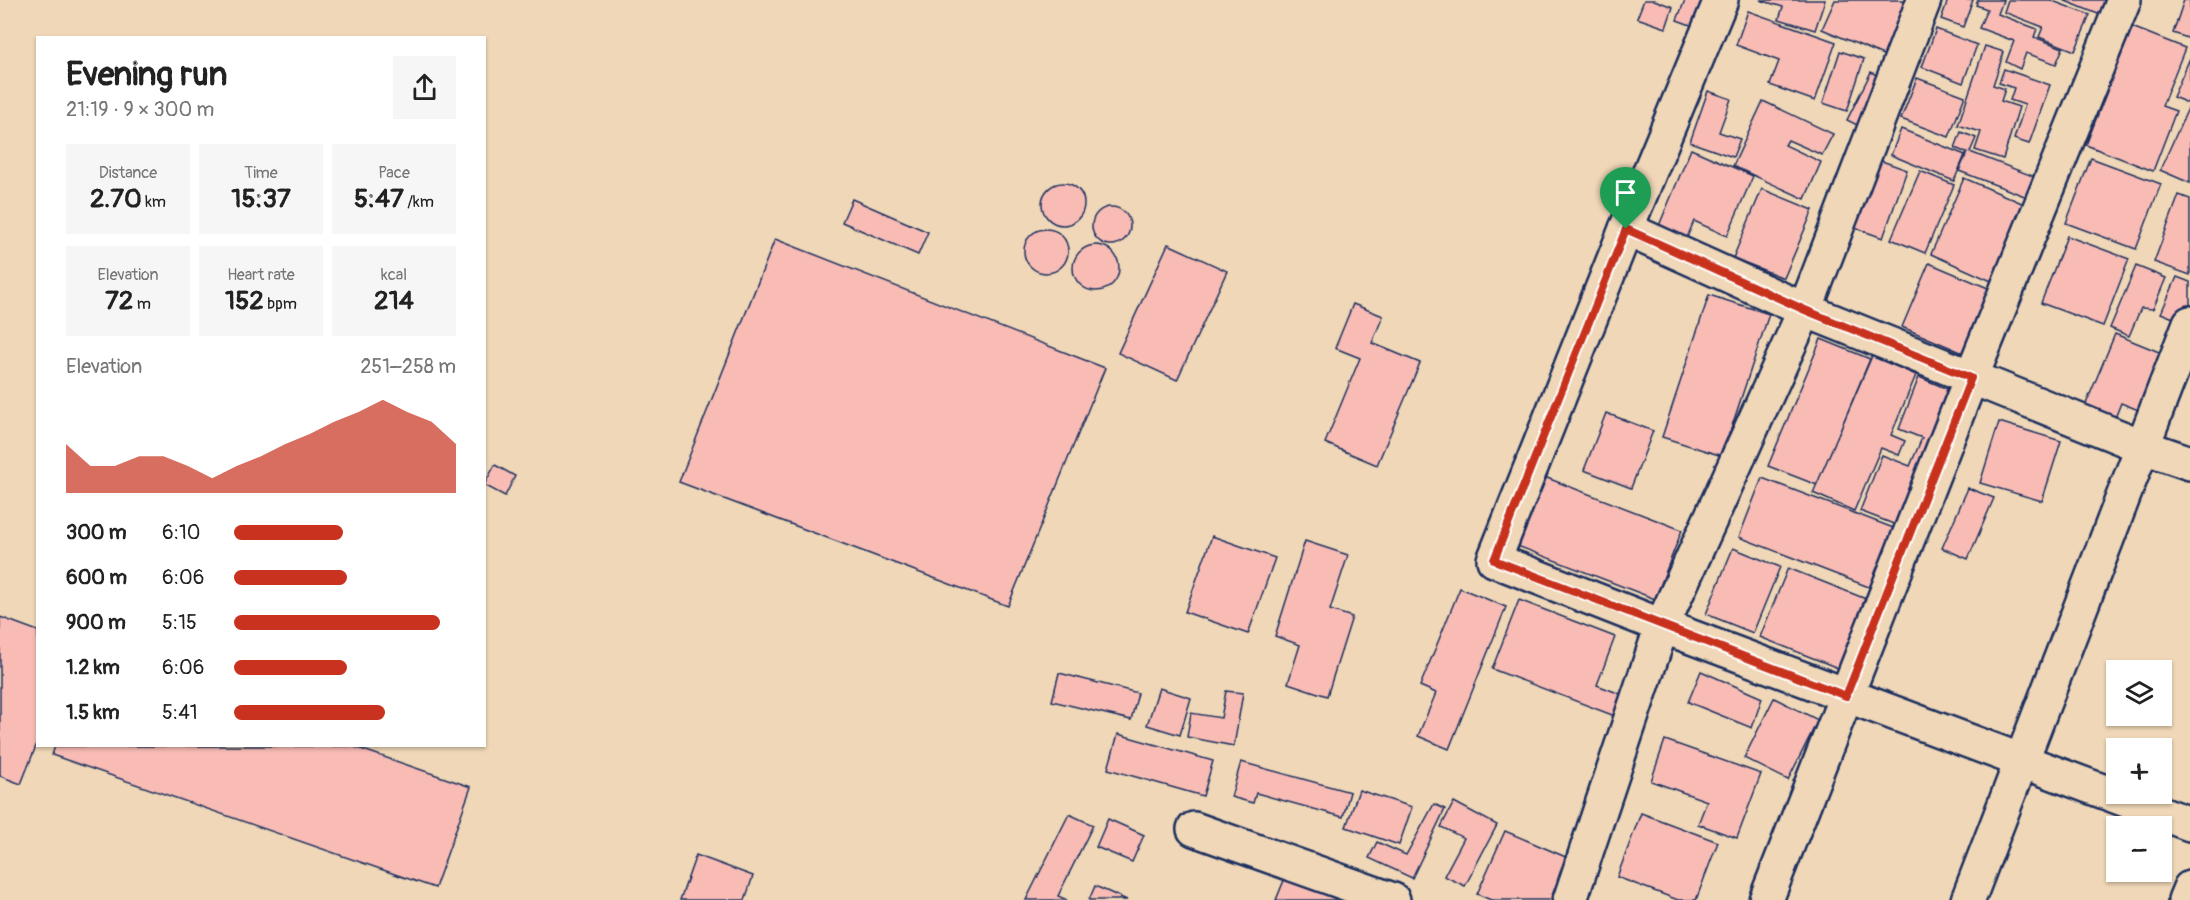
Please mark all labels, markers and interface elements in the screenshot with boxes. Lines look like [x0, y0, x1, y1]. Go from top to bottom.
text: Evening run [66, 54, 227, 95]
button: share [393, 56, 456, 119]
text: 21:19 · 9 × 300 m [66, 97, 214, 122]
text: Distance [99, 163, 157, 183]
text: Time [244, 163, 278, 183]
text: Pace [378, 163, 410, 183]
pin [1600, 167, 1651, 229]
icon: arrive [1609, 176, 1642, 209]
text: 2.70 [90, 183, 142, 215]
text: 15:37 [231, 183, 291, 215]
text: 5:47 [354, 183, 404, 215]
text: km [142, 192, 166, 212]
text: /km [404, 192, 434, 212]
text: Elevation [98, 265, 158, 285]
text: Heart rate [227, 265, 295, 285]
text: kcal [381, 265, 407, 285]
text: 72 [105, 285, 133, 317]
text: 152 [225, 285, 264, 317]
text: 214 [374, 285, 414, 317]
text: m [133, 294, 151, 314]
text: bpm [264, 294, 297, 314]
text: Elevation [66, 354, 142, 379]
text: 251–258 m [360, 354, 456, 379]
text: 300 m [66, 520, 127, 545]
text: 6:10 [162, 520, 200, 545]
text: 600 m [66, 565, 127, 590]
text: 6:06 [162, 565, 204, 590]
text: 900 m [66, 610, 126, 635]
text: 5:15 [162, 610, 197, 635]
text: 1.2 km [66, 655, 120, 680]
text: 6:06 [162, 655, 204, 680]
map controls [2106, 660, 2172, 882]
button: layers [2106, 660, 2172, 726]
text: 1.5 km [66, 700, 119, 725]
text: 5:41 [162, 700, 198, 725]
button: + [2106, 738, 2172, 804]
button: − [2106, 816, 2172, 882]

